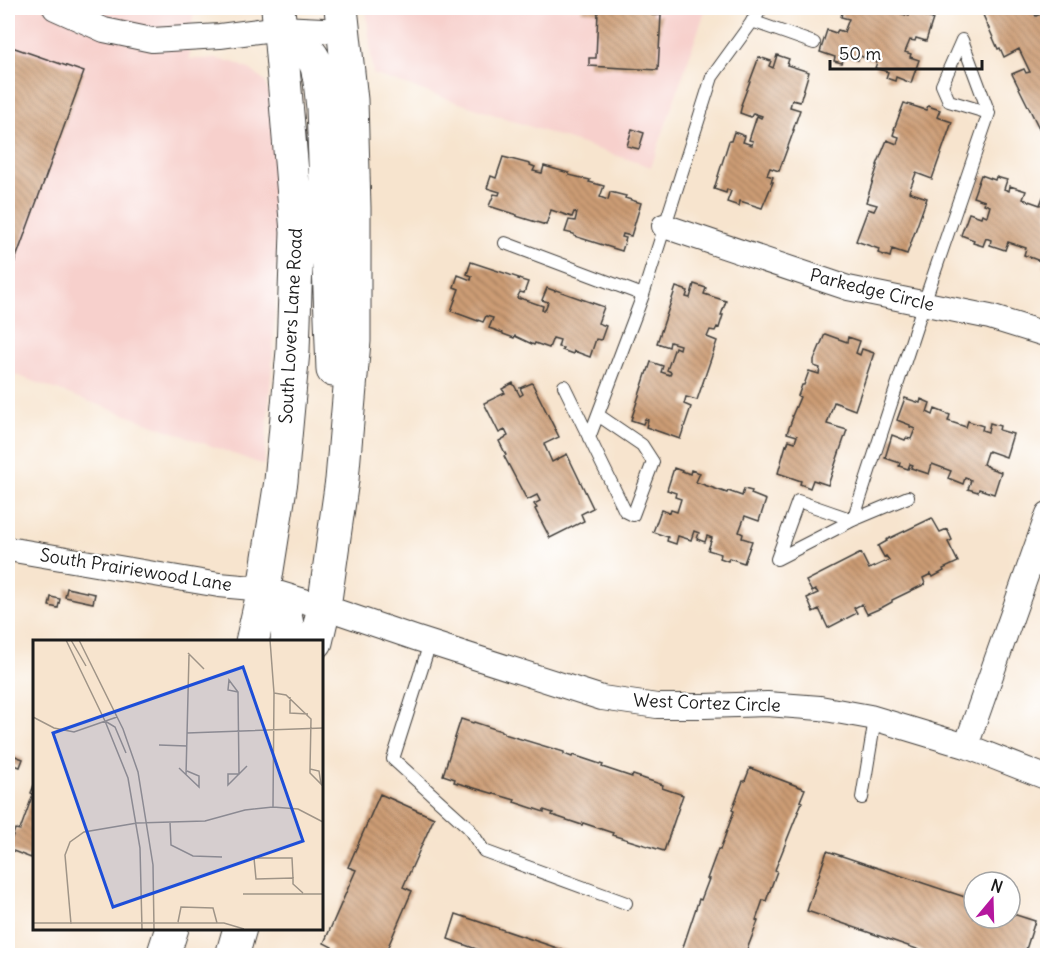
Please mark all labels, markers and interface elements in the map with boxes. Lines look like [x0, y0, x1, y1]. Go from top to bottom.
scale bar [830, 33, 982, 71]
text: 50 m [839, 42, 881, 65]
street label: South Lovers Lane Road [274, 227, 307, 424]
street label: Parkedge Circle [808, 263, 937, 316]
street label: South Prairiewood Lane [38, 543, 234, 596]
inset map [33, 640, 322, 930]
street label: West Cortez Circle [633, 688, 781, 717]
north arrow [962, 870, 1022, 930]
text: N [988, 875, 1005, 897]

